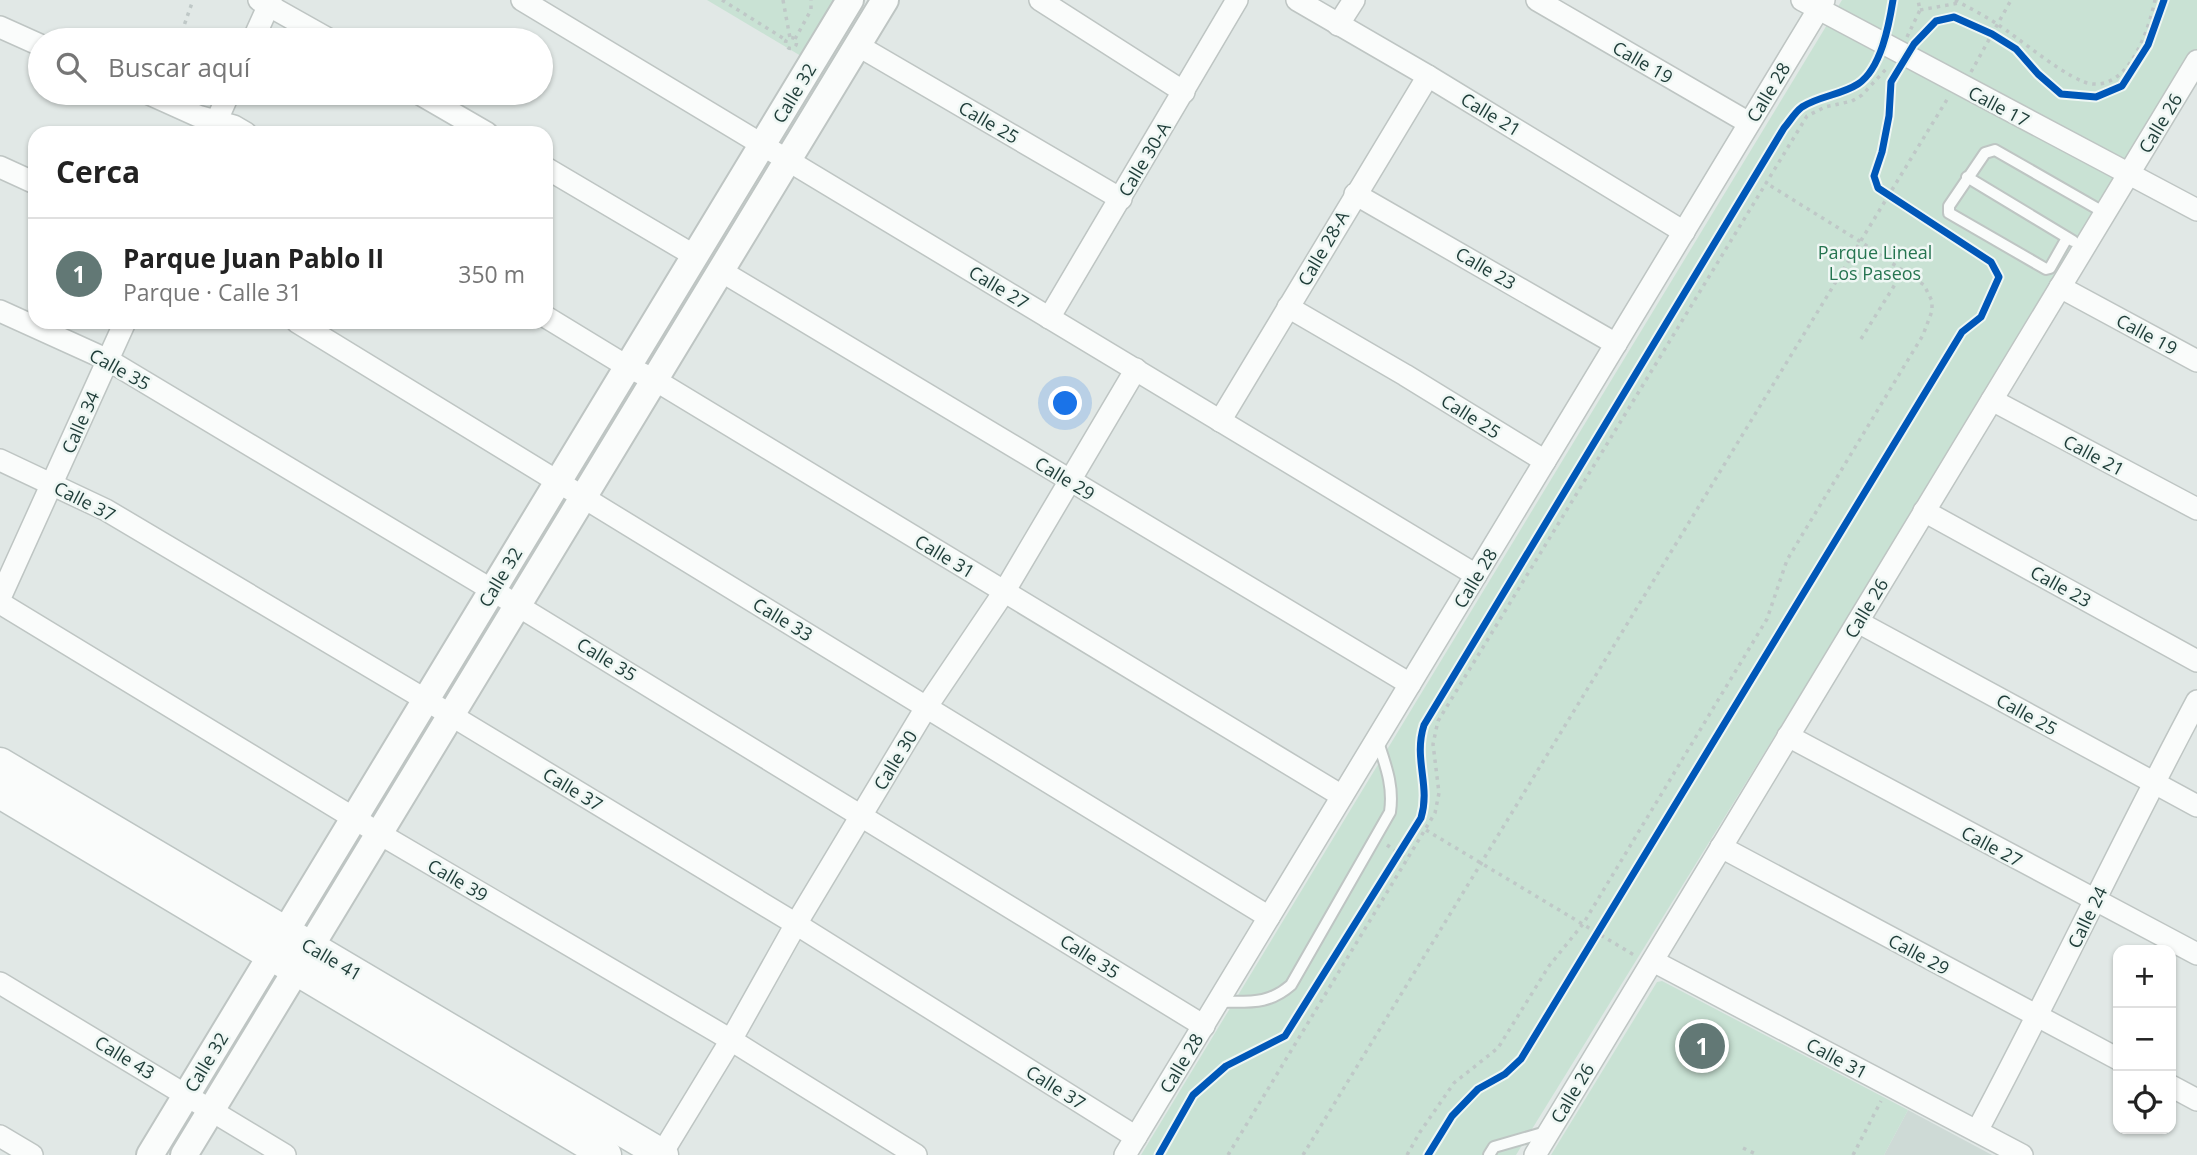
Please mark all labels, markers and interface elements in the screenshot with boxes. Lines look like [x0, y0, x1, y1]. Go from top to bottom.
search box [28, 28, 553, 105]
street label: Calle 19 [1609, 35, 1677, 89]
icon: search [52, 48, 90, 86]
text: Buscar aquí [108, 49, 250, 85]
street label: Calle 28 [1741, 58, 1795, 126]
street label: Calle 32 [767, 59, 821, 127]
street label: Calle 17 [1964, 80, 2034, 132]
street label: Calle 21 [1457, 87, 1525, 141]
street label: Calle 26 [2133, 89, 2187, 157]
street label: Calle 25 [955, 95, 1023, 149]
street label: Calle 30-A [1112, 117, 1176, 201]
text: Cerca [56, 151, 140, 192]
street label: Calle 28-A [1292, 206, 1354, 290]
text: Parque Juan Pablo II [123, 240, 384, 276]
park label: Parque Lineal Los Paseos [1818, 240, 1932, 285]
street label: Calle 23 [1452, 241, 1520, 295]
text: 1 [72, 258, 86, 290]
text: 350 m [458, 258, 525, 290]
street label: Calle 27 [965, 260, 1033, 314]
text: Parque · Calle 31 [123, 276, 302, 308]
street label: Calle 19 [2112, 308, 2182, 360]
street label: Calle 35 [85, 343, 155, 395]
your location [1048, 386, 1082, 420]
street label: Calle 34 [56, 387, 104, 457]
street label: Calle 25 [1437, 388, 1505, 444]
street label: Calle 21 [2059, 429, 2129, 481]
street label: Calle 29 [1031, 451, 1099, 505]
street label: Calle 37 [50, 475, 120, 527]
street label: Calle 31 [911, 529, 979, 583]
street label: Calle 32 [473, 543, 527, 611]
street label: Calle 28 [1448, 544, 1502, 612]
street label: Calle 23 [2026, 560, 2096, 612]
street label: Calle 26 [1839, 574, 1893, 642]
street label: Calle 33 [749, 592, 817, 646]
street label: Calle 35 [573, 632, 641, 686]
street label: Calle 25 [1992, 688, 2062, 740]
street label: Calle 30 [868, 726, 922, 794]
street label: Calle 37 [539, 762, 607, 816]
street label: Calle 27 [1957, 820, 2027, 872]
street label: Calle 39 [424, 853, 492, 907]
street label: Calle 24 [2062, 882, 2112, 952]
street label: Calle 35 [1056, 928, 1124, 984]
street label: Calle 29 [1884, 928, 1954, 980]
street label: Calle 41 [298, 932, 366, 986]
map controls [2113, 945, 2176, 1134]
button: + [2113, 945, 2176, 1008]
button: − [2113, 1008, 2176, 1071]
pin: 1 [1679, 1020, 1725, 1072]
street label: Calle 32 [179, 1028, 233, 1096]
street label: Calle 28 [1154, 1029, 1208, 1097]
street label: Calle 43 [91, 1030, 159, 1084]
street label: Calle 31 [1802, 1032, 1872, 1084]
street label: Calle 37 [1022, 1059, 1090, 1115]
street label: Calle 26 [1545, 1059, 1599, 1127]
button: locate [2113, 1071, 2176, 1134]

